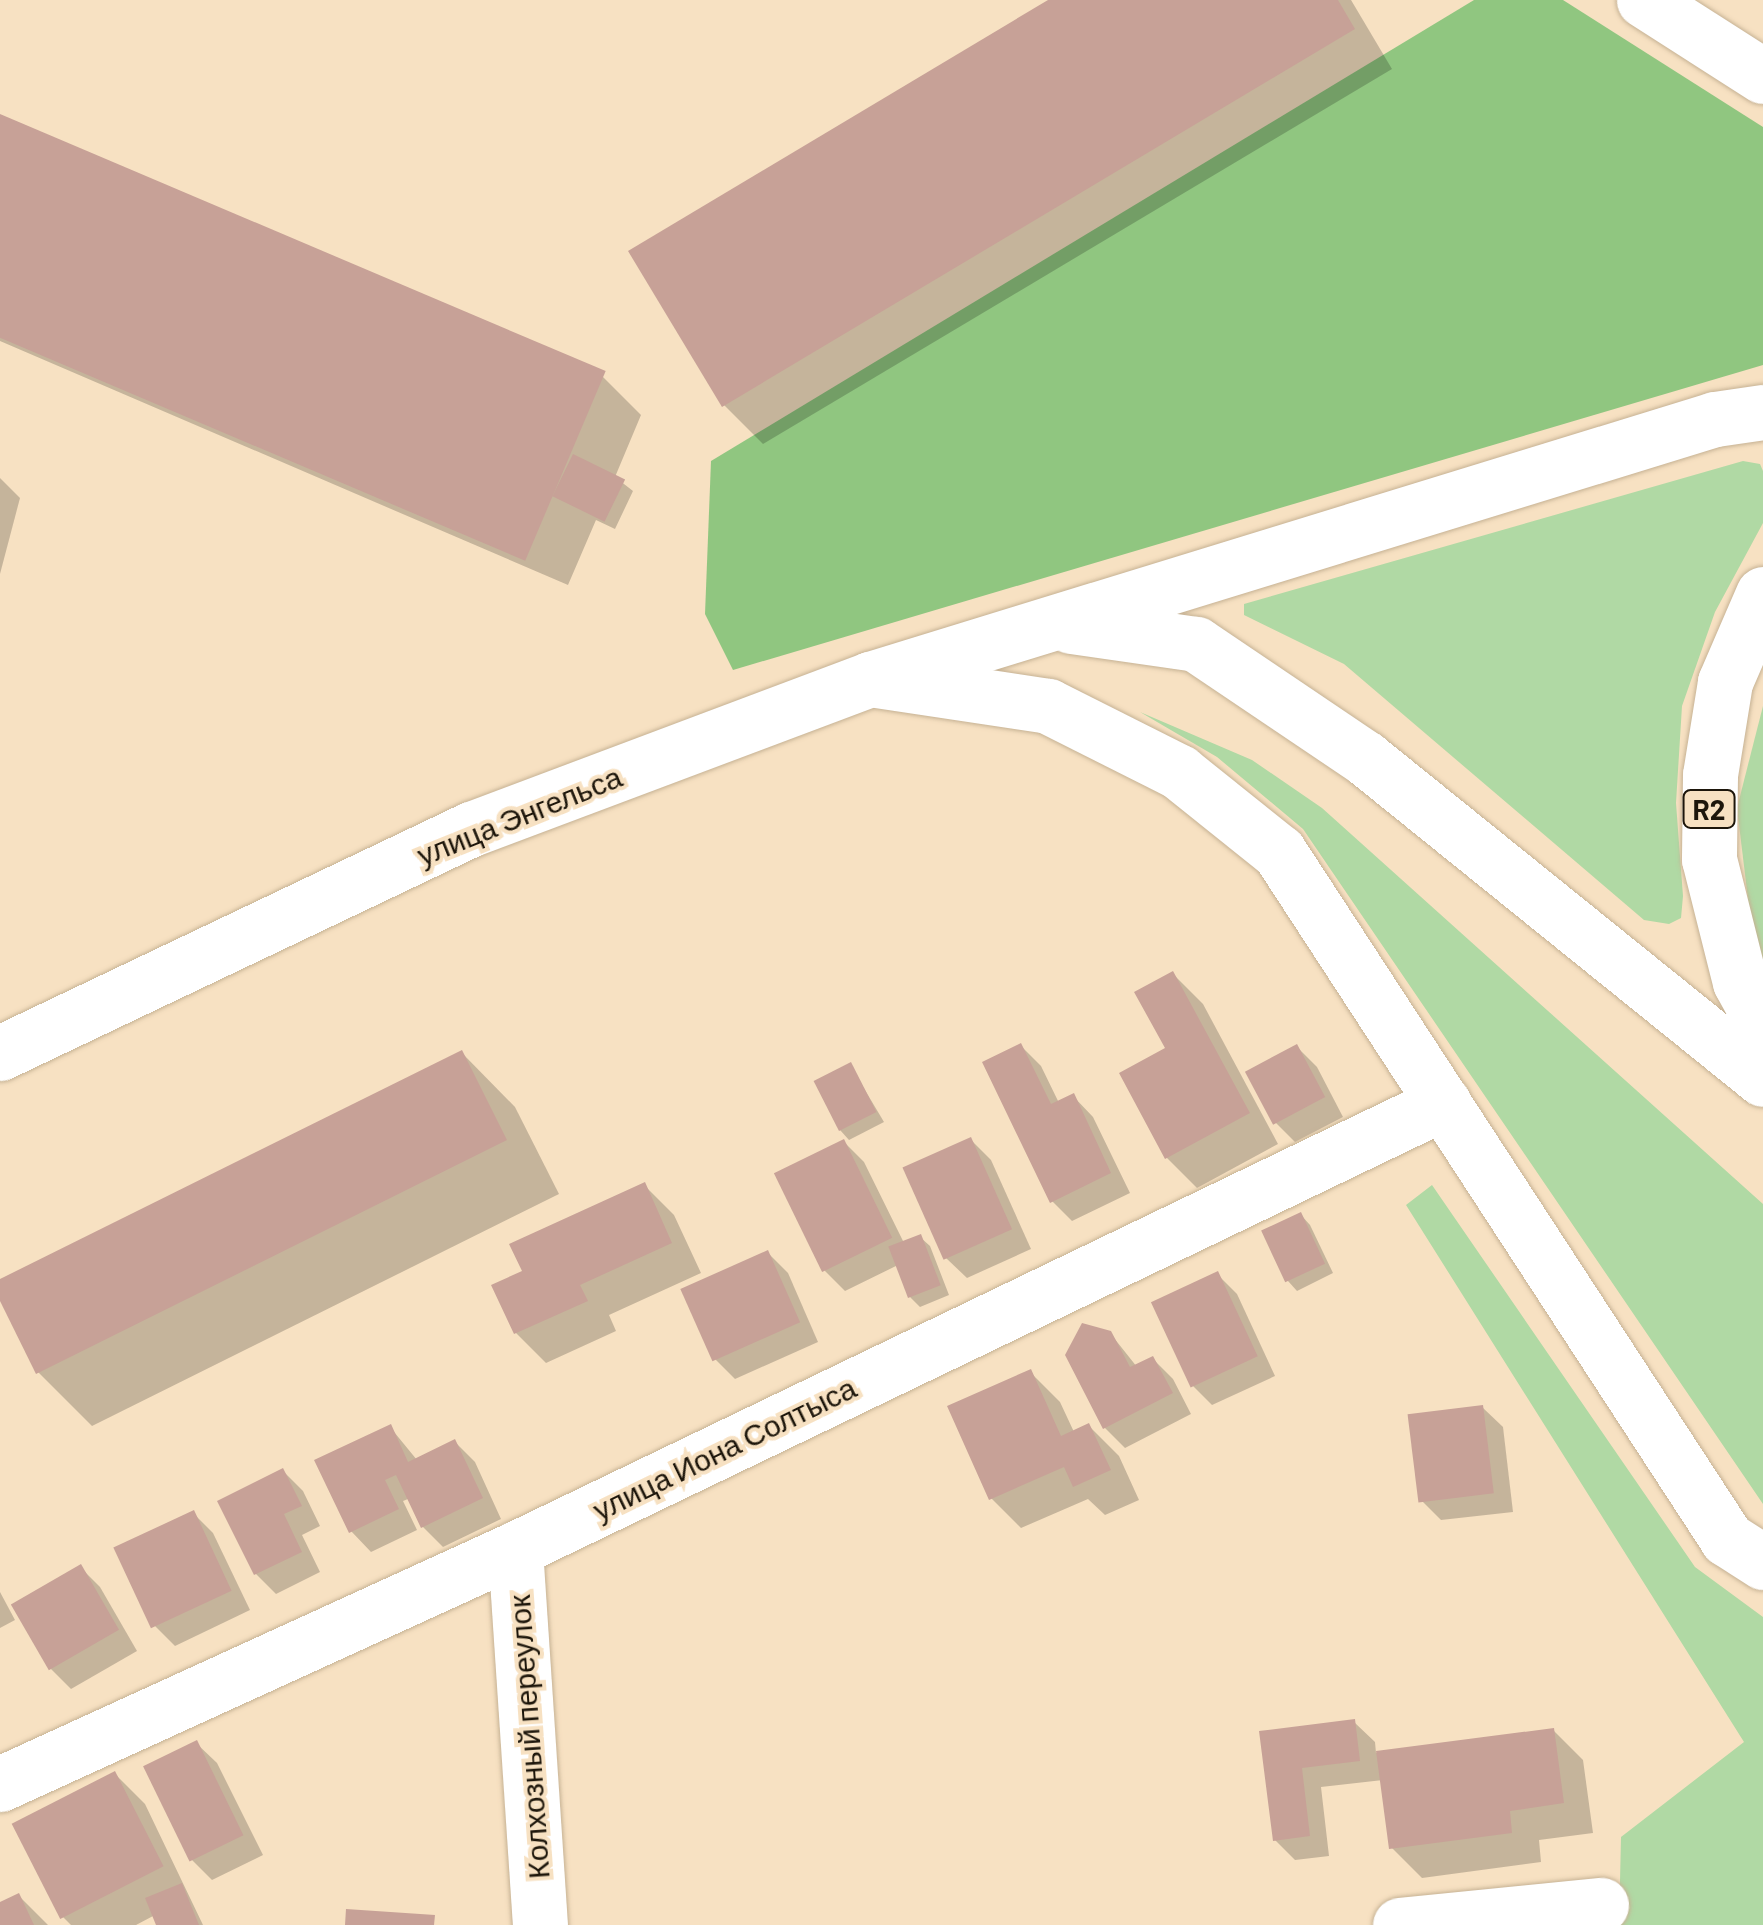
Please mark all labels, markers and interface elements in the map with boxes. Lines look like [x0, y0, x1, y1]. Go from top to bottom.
street label: улица Энгельса [411, 758, 627, 872]
road number: R2 [1682, 786, 1736, 832]
street label: улица Иона Солтыса [587, 1369, 861, 1527]
street label: Колхозный переулок [500, 1594, 556, 1880]

